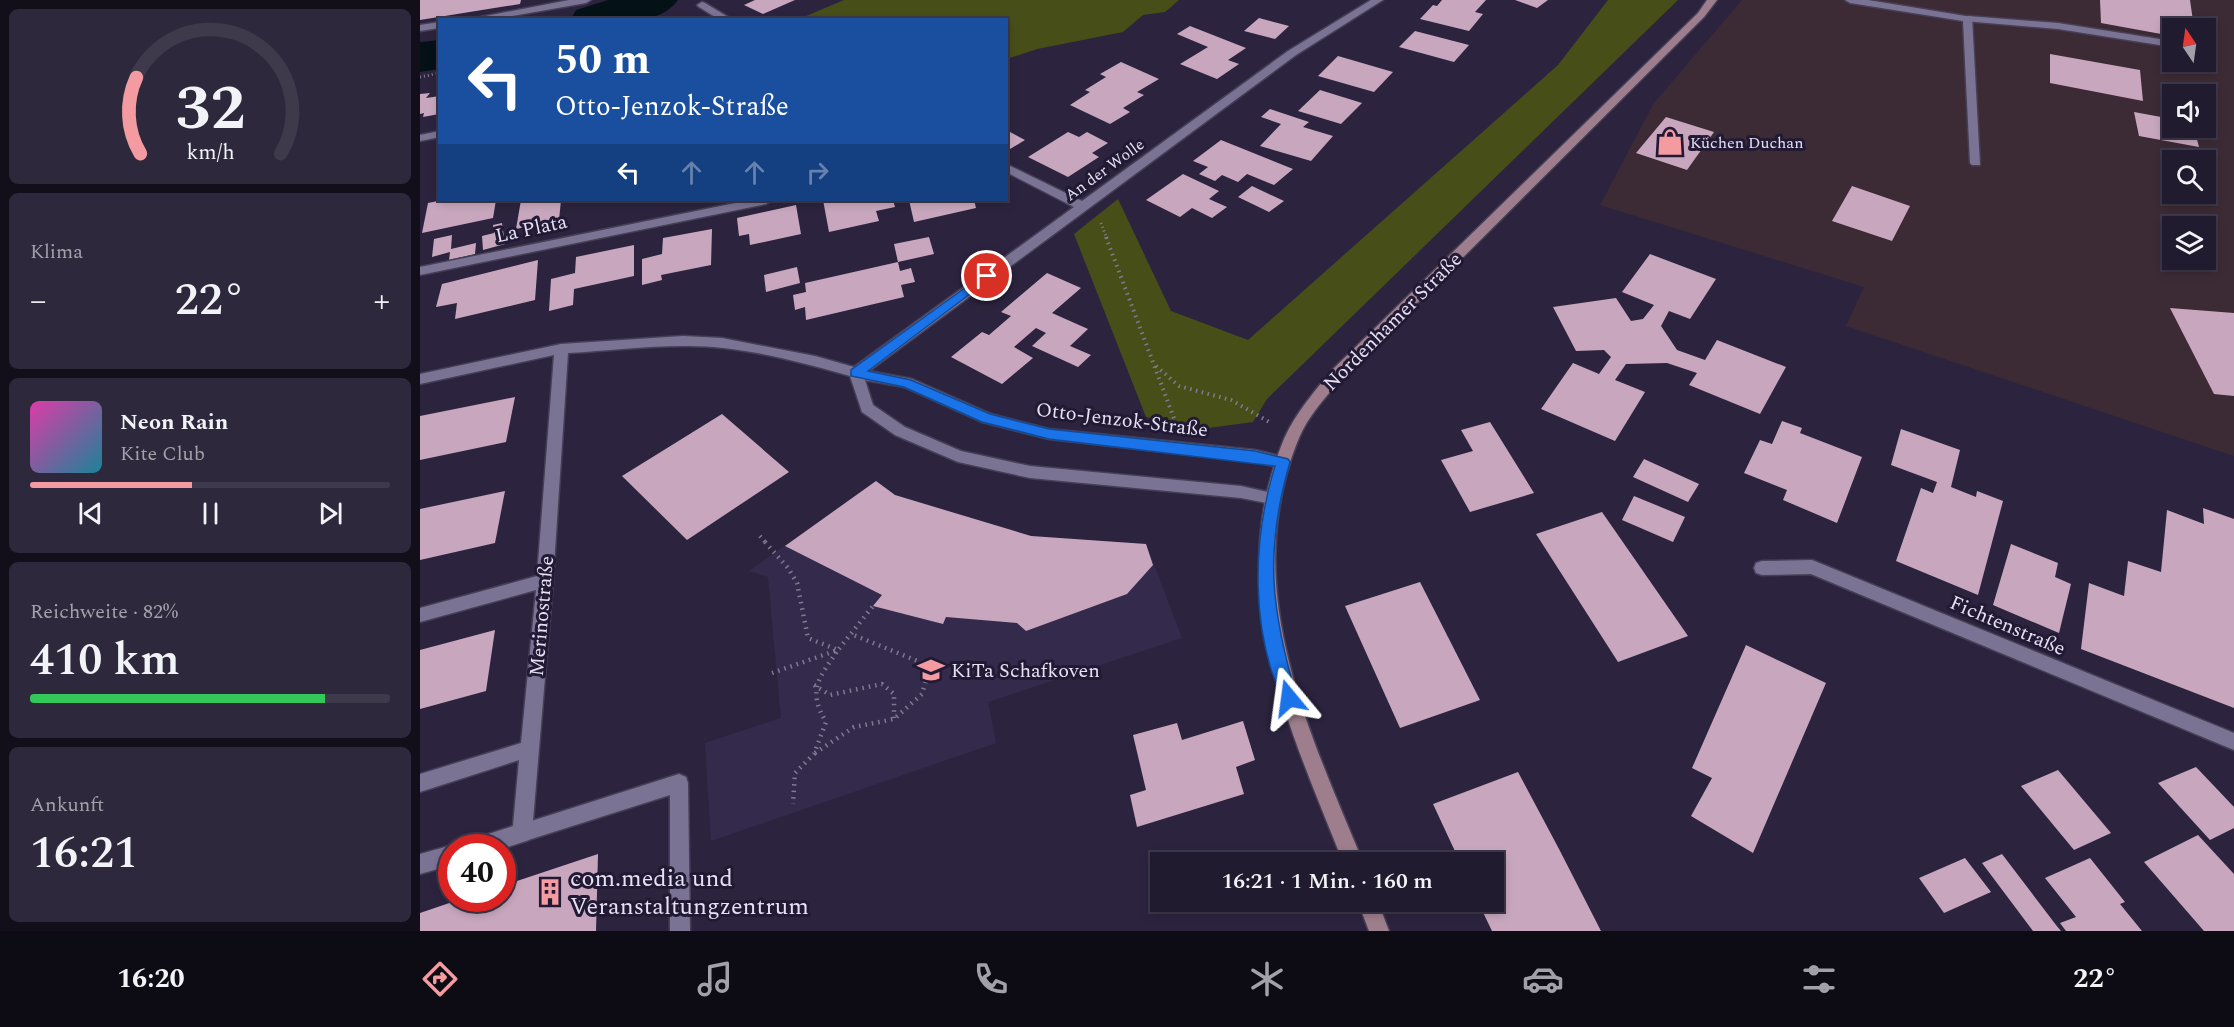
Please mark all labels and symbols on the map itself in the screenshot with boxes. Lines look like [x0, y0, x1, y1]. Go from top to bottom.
north arrow [2162, 18, 2216, 72]
shop icon: Küchen Duchan [1655, 127, 1685, 157]
place label: Küchen Duchan [1690, 131, 1803, 155]
street label: An der Wolle [1060, 133, 1149, 207]
street label: La Plata [493, 207, 570, 251]
street label: Nordenhamer Straße [1316, 245, 1469, 398]
pin [961, 250, 1012, 301]
street label: Otto-Jenzok-Straße [1034, 395, 1210, 445]
street label: Merinostraße [522, 555, 562, 678]
street label: Fichtenstraße [1945, 588, 2070, 664]
school or university icon: KiTa Schafkoven [916, 655, 946, 685]
place label: KiTa Schafkoven [951, 656, 1100, 686]
position arrow [1257, 666, 1321, 730]
speed limit sign: 40 [438, 834, 516, 912]
place label: com.media und Veranstaltungzentrum [570, 861, 809, 925]
building icon: com.media und Veranstaltungzentrum [535, 877, 565, 907]

